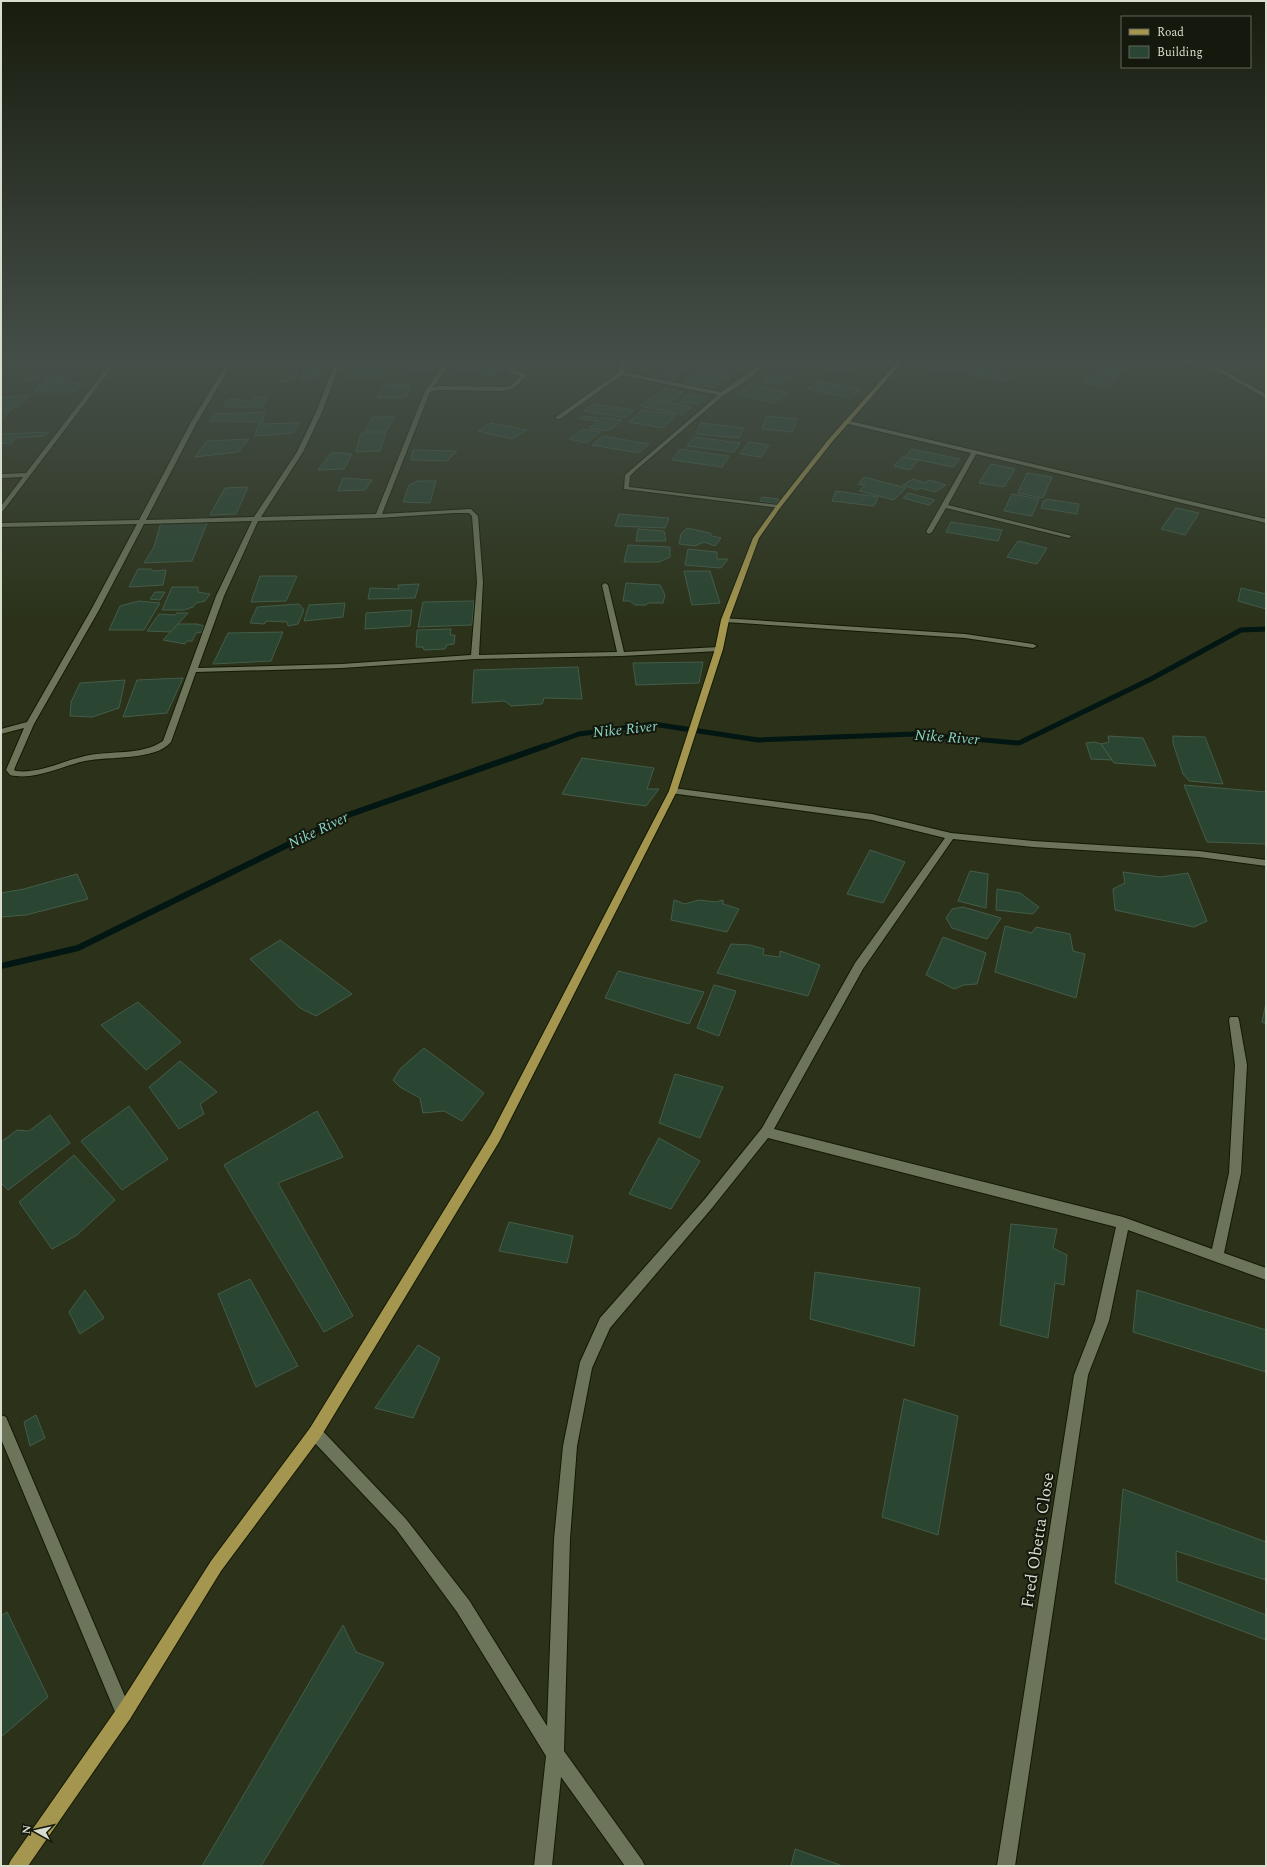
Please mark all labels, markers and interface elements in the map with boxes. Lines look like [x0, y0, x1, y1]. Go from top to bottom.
legend [1121, 16, 1251, 68]
text: Road [1157, 23, 1184, 42]
text: Building [1157, 43, 1203, 62]
water label: Nike River [592, 715, 659, 744]
water label: Nike River [914, 724, 981, 751]
water label: Nike River [284, 806, 353, 855]
street label: Fred Obetta Close [1014, 1471, 1062, 1610]
north arrow [16, 1811, 56, 1851]
text: N [18, 1824, 36, 1835]

